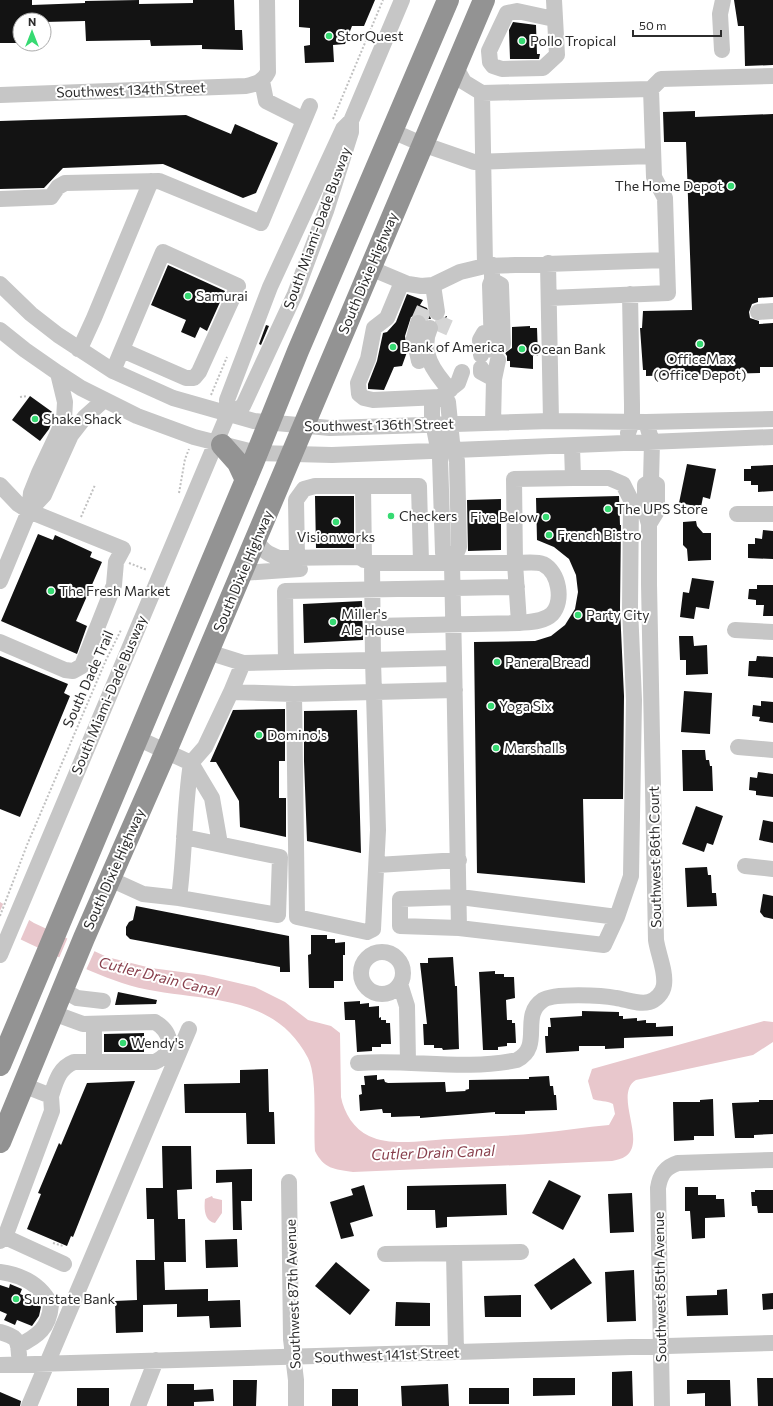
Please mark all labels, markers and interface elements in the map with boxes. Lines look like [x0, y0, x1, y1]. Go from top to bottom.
north arrow [12, 12, 52, 52]
scale bar [633, 12, 721, 38]
text: N [28, 15, 36, 28]
text: 50 m [639, 18, 667, 32]
place label: StorQuest [337, 27, 404, 44]
marker: StorQuest [324, 31, 334, 41]
place label: Pollo Tropical [530, 32, 616, 49]
marker: Pollo Tropical [517, 36, 527, 46]
street label: Southwest 134th Street [56, 78, 206, 101]
street label: South Miami-Dade Busway [279, 144, 354, 311]
place label: The Home Depot [615, 177, 723, 194]
marker: The Home Depot [726, 181, 736, 191]
street label: South Dixie Highway [334, 209, 401, 336]
place label: Samurai [196, 287, 248, 304]
marker: Samurai [183, 291, 193, 301]
place label: Bank of America [401, 338, 505, 355]
marker: OfficeMax (Office Depot) [695, 339, 705, 349]
place label: Ocean Bank [530, 340, 606, 357]
marker: Bank of America [388, 342, 398, 352]
marker: Ocean Bank [517, 344, 527, 354]
place label: OfficeMax (Office Depot) [653, 350, 747, 383]
place label: Shake Shack [43, 410, 122, 427]
marker: Shake Shack [30, 414, 40, 424]
street label: Southwest 136th Street [304, 415, 454, 434]
place label: The UPS Store [616, 500, 708, 517]
marker: The UPS Store [603, 504, 613, 514]
street label: South Dixie Highway [209, 507, 276, 634]
place label: Checkers [399, 507, 457, 524]
place label: Five Below [470, 508, 538, 525]
marker: Checkers [386, 511, 396, 521]
marker: Five Below [541, 512, 551, 522]
marker: Visionworks [331, 517, 341, 527]
place label: French Bistro [557, 526, 642, 543]
place label: Visionworks [297, 528, 375, 545]
marker: French Bistro [544, 530, 554, 540]
place label: The Fresh Market [59, 582, 170, 599]
marker: The Fresh Market [46, 586, 56, 596]
place label: Miller's Ale House [341, 605, 405, 638]
place label: Party City [586, 606, 650, 623]
marker: Party City [573, 610, 583, 620]
street label: South Miami-Dade Busway [67, 613, 150, 777]
marker: Miller's Ale House [328, 617, 338, 627]
street label: South Dade Trail [59, 628, 117, 730]
place label: Panera Bread [505, 653, 589, 670]
marker: Panera Bread [492, 657, 502, 667]
place label: Yoga Six [499, 697, 552, 714]
marker: Yoga Six [486, 701, 496, 711]
place label: Domino's [267, 726, 327, 743]
marker: Domino's [254, 730, 264, 740]
place label: Marshalls [504, 739, 565, 756]
marker: Marshalls [491, 743, 501, 753]
street label: Southwest 86th Court [645, 786, 664, 928]
street label: South Dixie Highway [79, 806, 148, 932]
water label: Cutler Drain Canal [97, 952, 223, 1000]
place label: Wendy's [131, 1034, 184, 1051]
marker: Wendy's [118, 1038, 128, 1048]
water label: Cutler Drain Canal [371, 1141, 496, 1163]
street label: Southwest 85th Avenue [650, 1211, 669, 1363]
street label: Southwest 87th Avenue [281, 1219, 304, 1369]
place label: Sunstate Bank [24, 1290, 116, 1307]
marker: Sunstate Bank [11, 1294, 21, 1304]
street label: Southwest 141st Street [314, 1343, 460, 1366]

